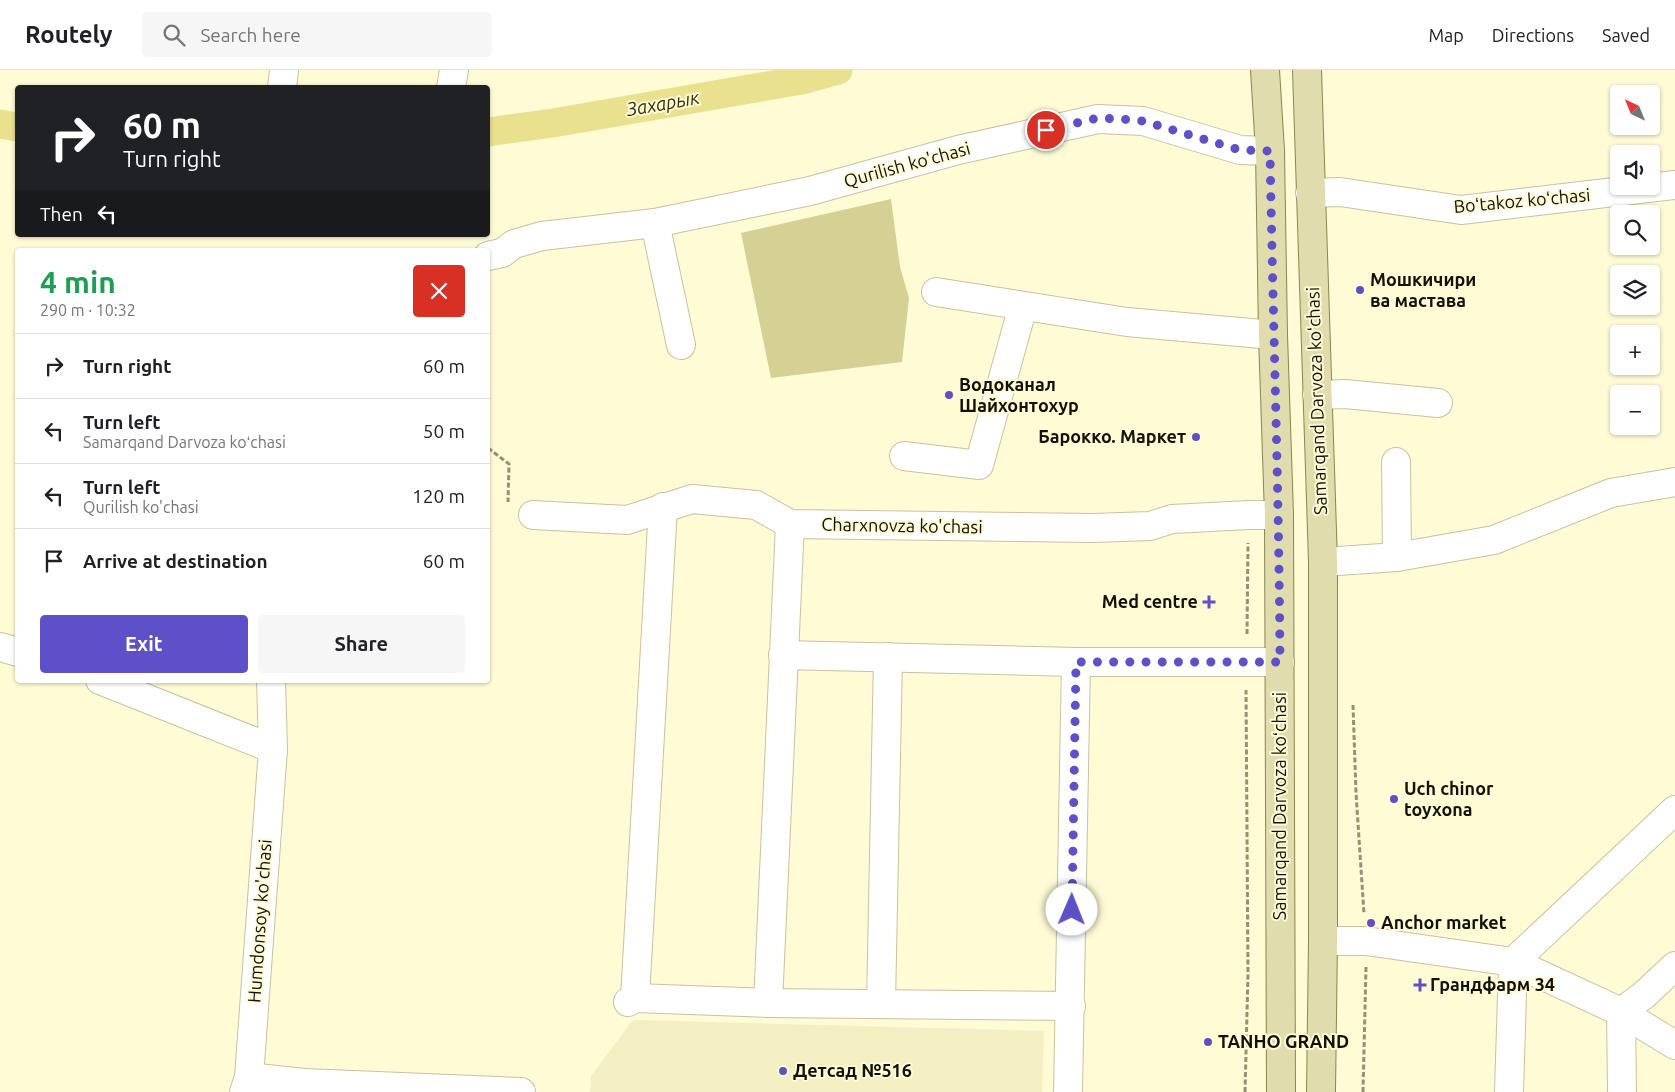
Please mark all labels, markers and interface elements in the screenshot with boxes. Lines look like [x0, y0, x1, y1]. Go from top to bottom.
search box [142, 12, 492, 57]
text: Routely [25, 21, 112, 48]
icon: search [160, 21, 188, 49]
text: Search here [200, 24, 301, 46]
text: Map [1428, 25, 1464, 45]
text: Directions [1492, 25, 1574, 45]
text: Saved [1602, 25, 1650, 45]
north arrow [1610, 85, 1660, 135]
map controls [1610, 85, 1660, 435]
water label: Захарык [624, 86, 701, 120]
icon: right [40, 105, 105, 170]
text: 60 m [123, 105, 201, 145]
pin [1025, 109, 1067, 151]
icon: arrive [1032, 116, 1060, 144]
street label: Qurilish ko'chasi [841, 138, 972, 191]
button: sound [1610, 145, 1660, 195]
text: Turn right [123, 146, 221, 171]
street label: Boʻtakoz koʻchasi [1453, 184, 1591, 216]
icon: left [93, 200, 121, 228]
text: Then [40, 203, 83, 225]
button: search [1610, 205, 1660, 255]
text: 4 min [40, 265, 116, 299]
button: close [413, 265, 465, 317]
button: layers [1610, 265, 1660, 315]
place label: Мошкичири ва мастава [1370, 269, 1476, 310]
marker: Мошкичири ва мастава [1354, 284, 1366, 296]
street label: Samarqand Darvoza koʻchasi [1302, 287, 1330, 515]
text: 290 m · 10:32 [40, 301, 136, 319]
button: + [1610, 325, 1660, 375]
icon: right [40, 352, 68, 380]
text: Turn right [83, 355, 171, 377]
text: 60 m [423, 355, 465, 377]
place label: Водоканал Шайхонтохур [959, 374, 1079, 415]
button: − [1610, 385, 1660, 435]
marker: Водоканал Шайхонтохур [943, 389, 955, 401]
text: Turn left [83, 411, 161, 433]
icon: left [40, 417, 68, 445]
text: 50 m [423, 420, 465, 442]
place label: Барокко. Маркет [1038, 426, 1186, 446]
marker: Барокко. Маркет [1190, 431, 1202, 443]
text: Samarqand Darvoza koʻchasi [83, 433, 286, 451]
text: Turn left [83, 476, 161, 498]
icon: left [40, 482, 68, 510]
text: 120 m [412, 485, 465, 507]
text: Qurilish ko'chasi [83, 498, 199, 516]
street label: Charxnovza ko'chasi [821, 514, 983, 536]
icon: arrive [40, 547, 68, 575]
text: Arrive at destination [83, 550, 268, 572]
text: 60 m [423, 550, 465, 572]
place label: Med centre [1102, 591, 1198, 611]
marker: Med centre [1202, 595, 1216, 609]
button: Exit [40, 615, 248, 673]
button: Share [258, 615, 465, 673]
street label: Samarqand Darvoza koʻchasi [1269, 692, 1289, 920]
place label: Uch chinor toyxona [1404, 778, 1494, 819]
marker: Uch chinor toyxona [1388, 793, 1400, 805]
street label: Humdonsoy ko'chasi [243, 838, 275, 1003]
position arrow [1045, 883, 1097, 935]
place label: Anchor market [1381, 912, 1507, 932]
marker: Anchor market [1365, 917, 1377, 929]
place label: Грандфарм 34 [1430, 974, 1555, 994]
marker: Грандфарм 34 [1414, 979, 1426, 991]
place label: TANHO GRAND [1218, 1031, 1349, 1051]
marker: TANHO GRAND [1202, 1036, 1214, 1048]
place label: Детсад №516 [793, 1060, 912, 1080]
marker: Детсад №516 [777, 1065, 789, 1077]

